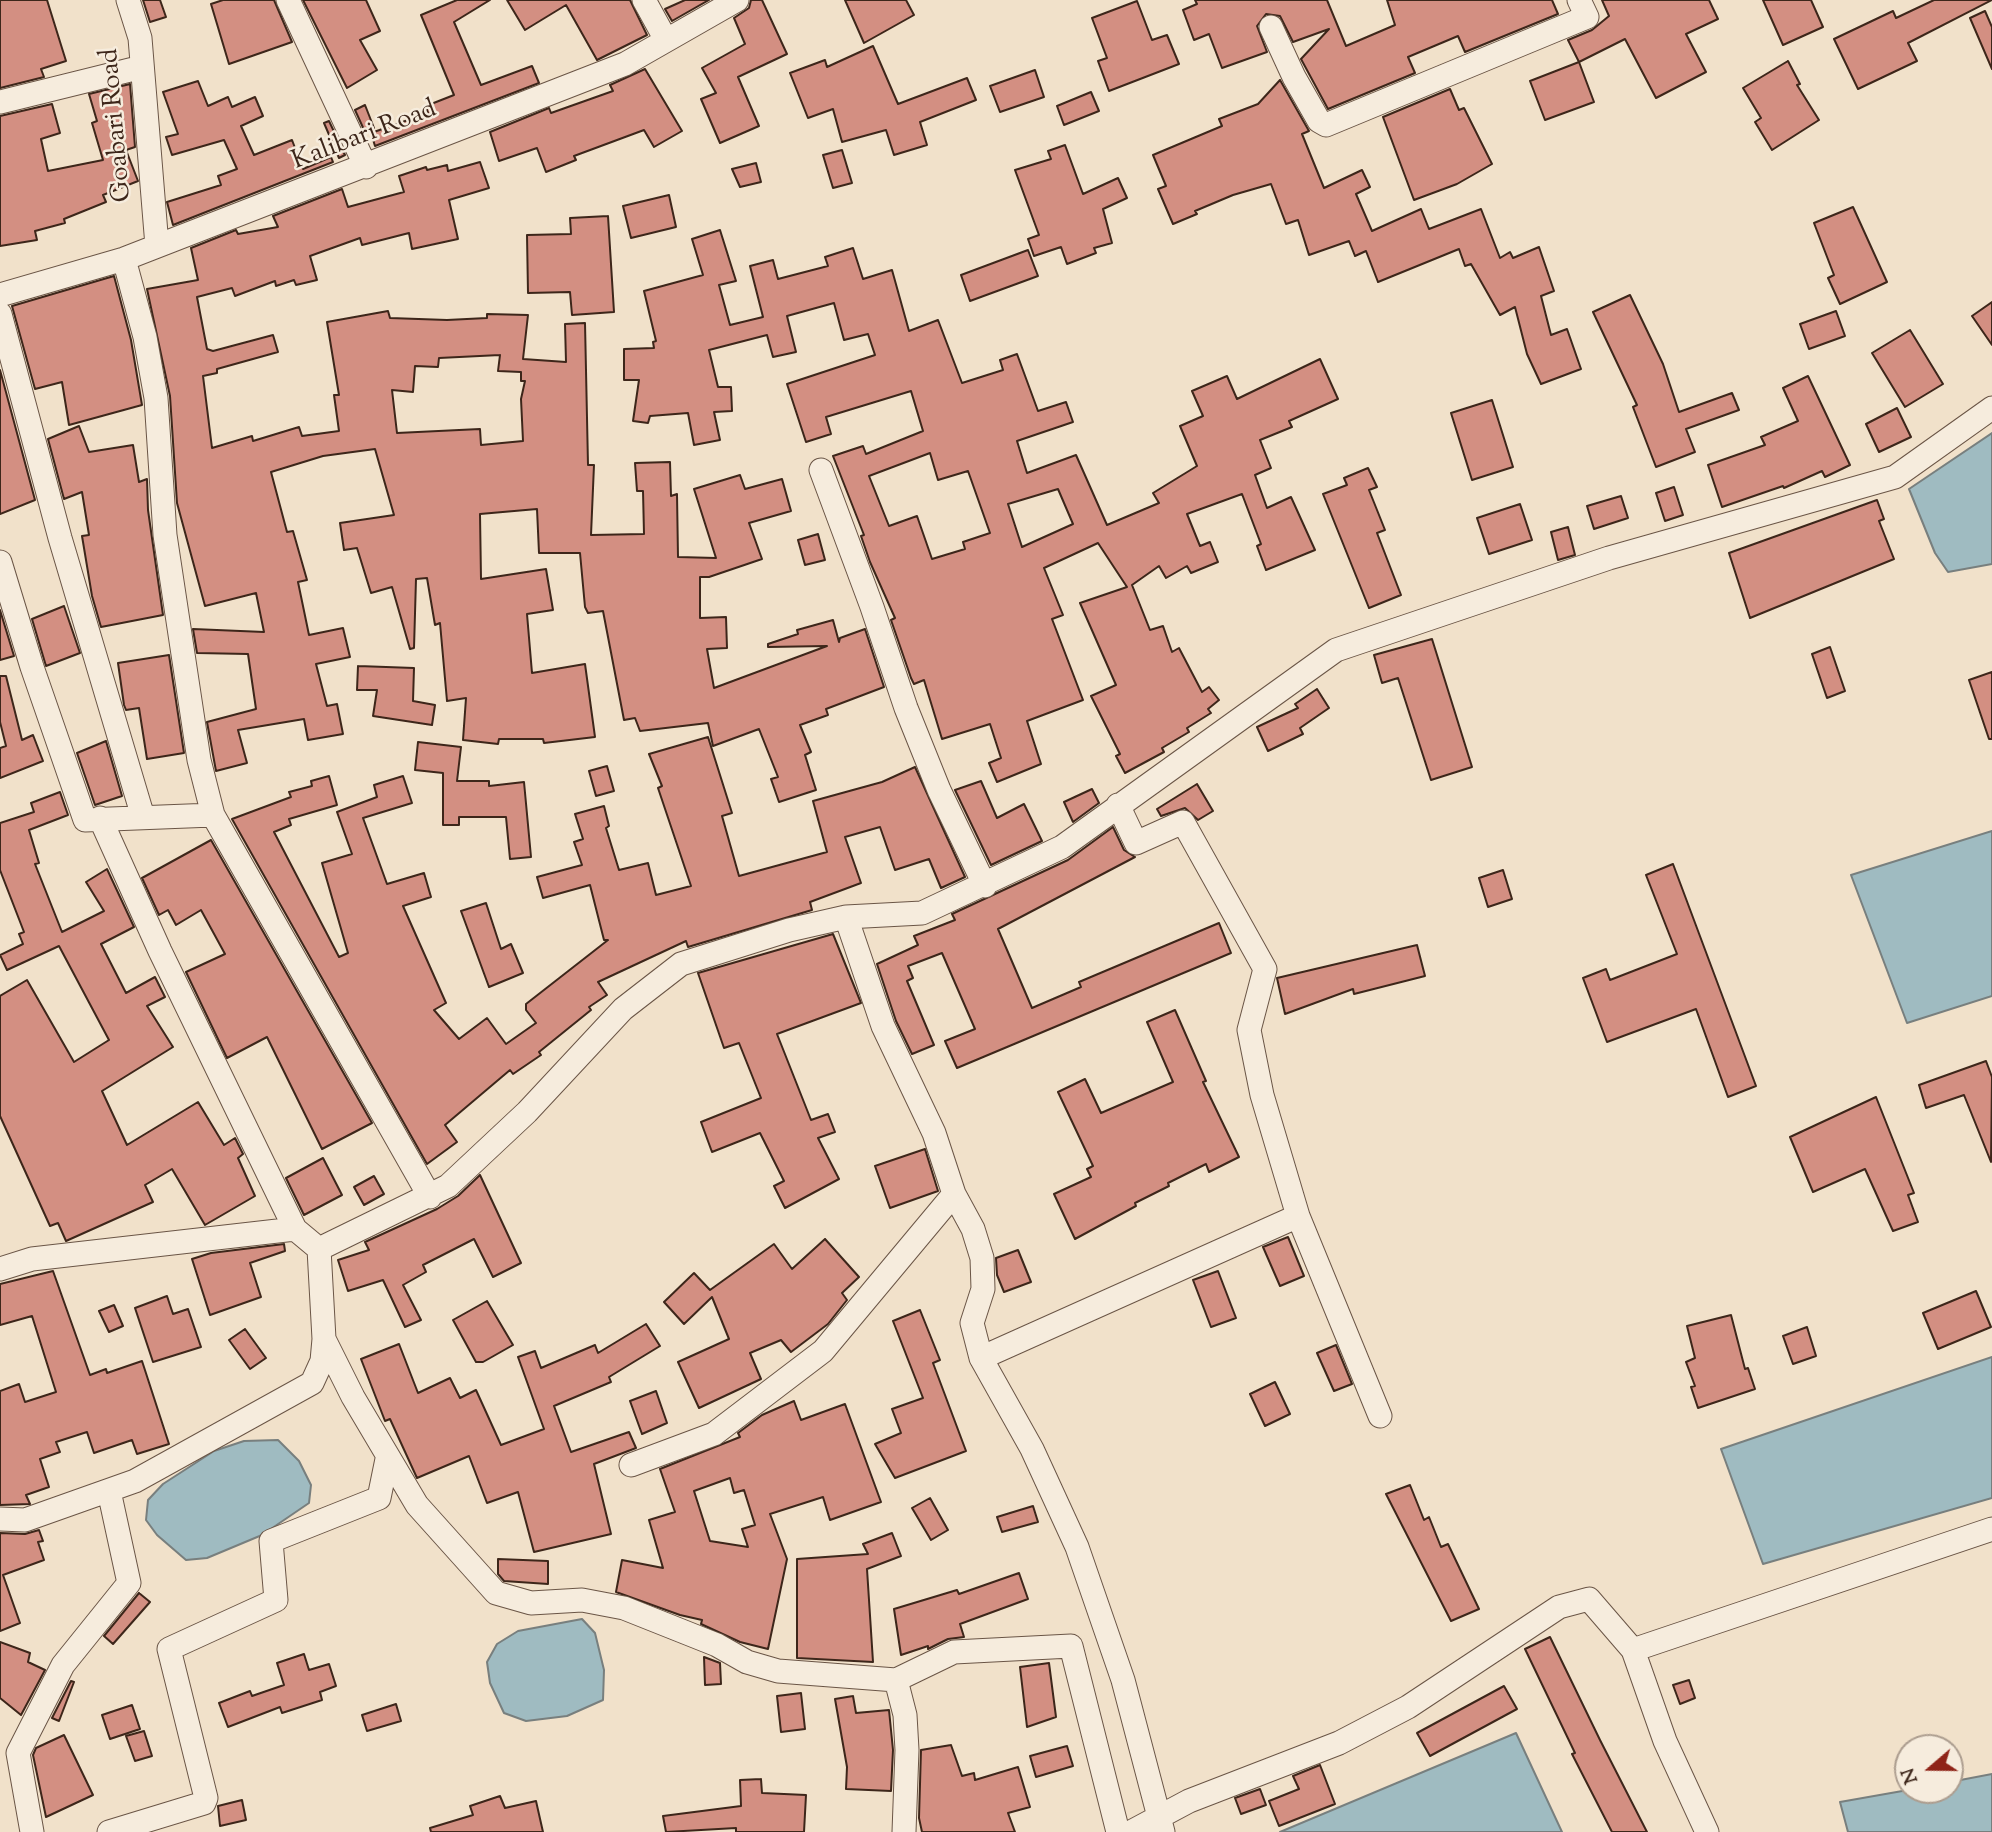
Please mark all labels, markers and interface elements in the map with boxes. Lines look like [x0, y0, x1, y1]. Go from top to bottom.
street label: Goabari Road [96, 47, 140, 203]
street label: Kalibari Road [288, 95, 442, 179]
north arrow [1894, 1734, 1964, 1804]
text: N [1895, 1764, 1926, 1787]

